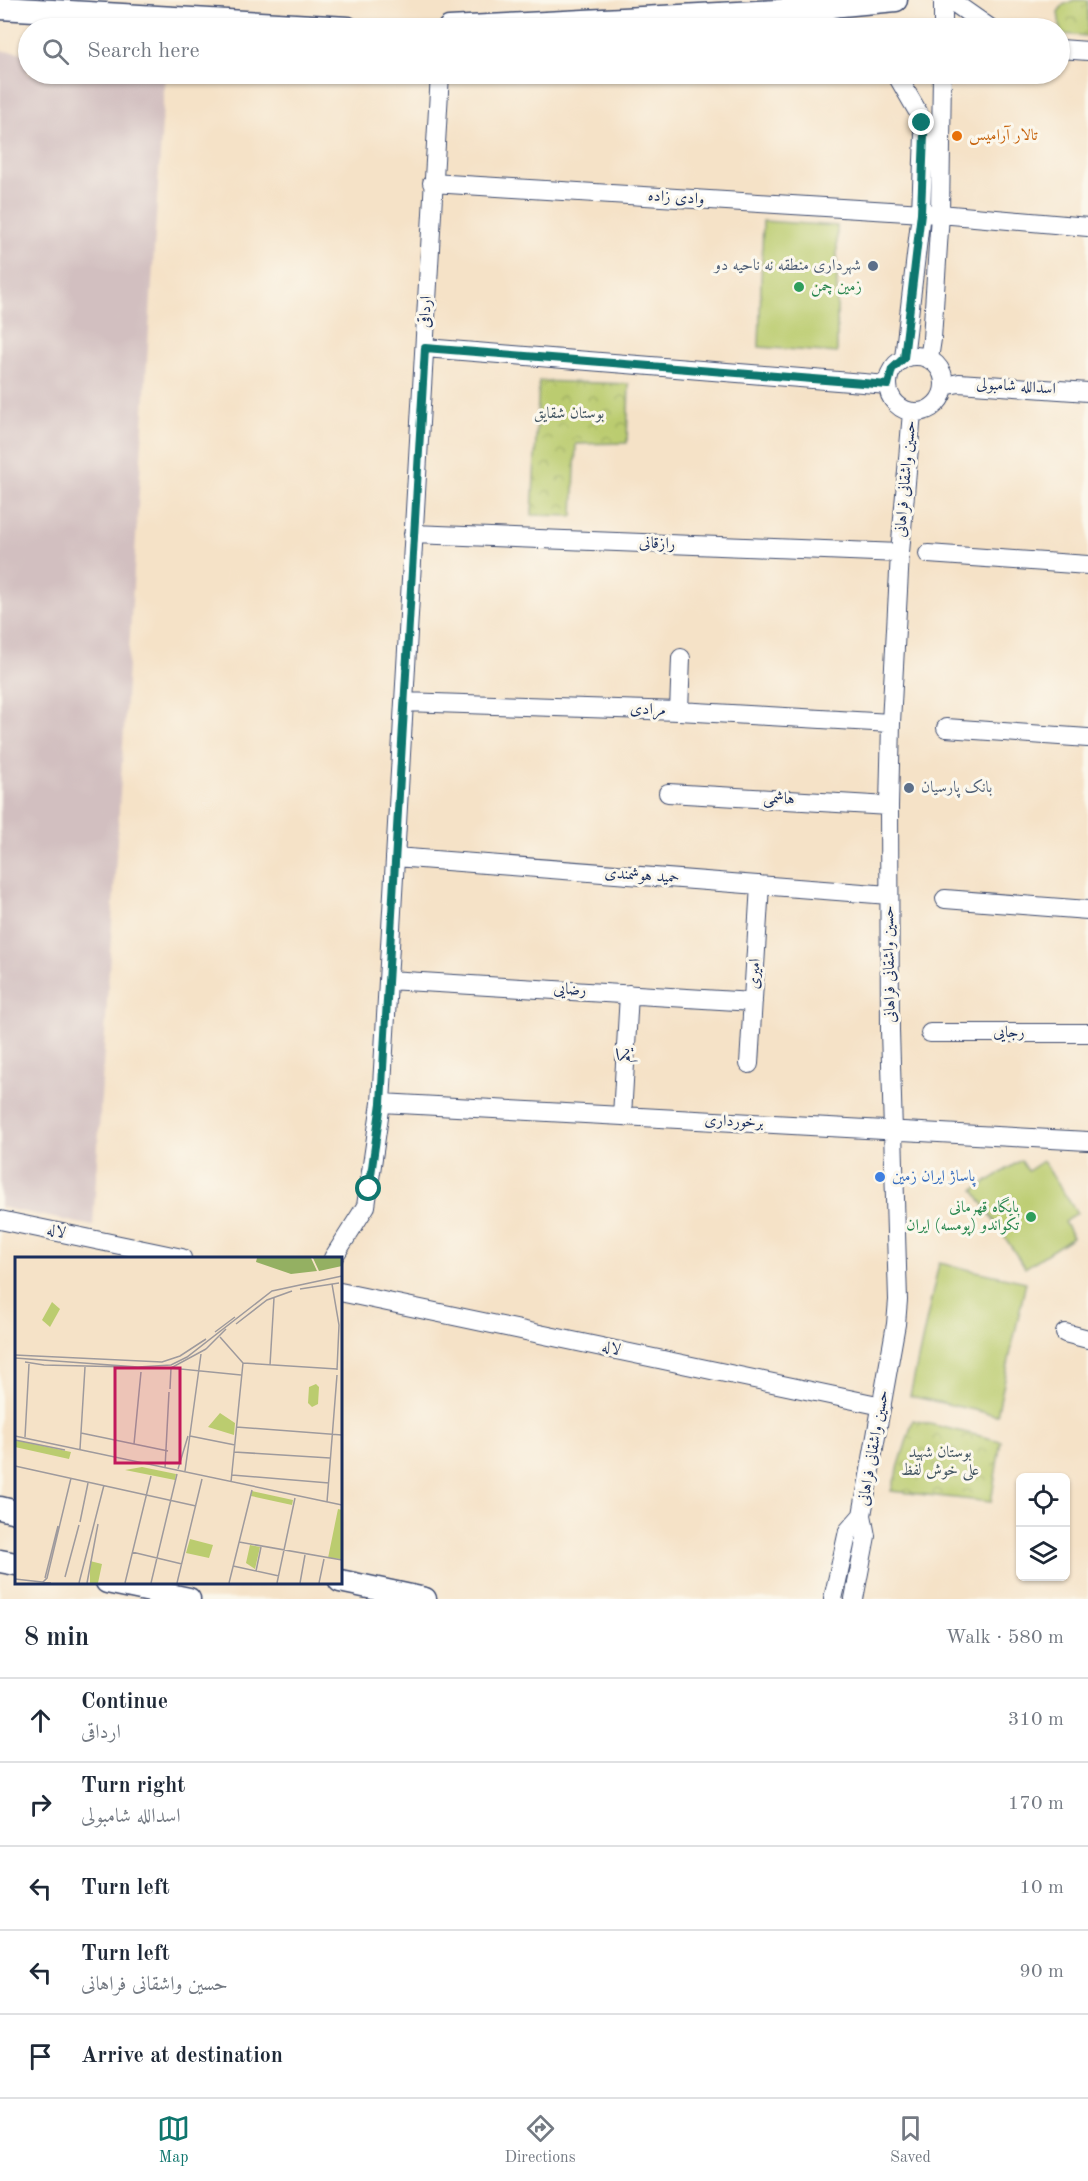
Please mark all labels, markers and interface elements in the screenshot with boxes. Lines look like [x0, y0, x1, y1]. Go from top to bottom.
search box [18, 18, 1070, 84]
icon: search [39, 35, 72, 68]
text: Search here [87, 40, 200, 62]
route end [908, 109, 934, 135]
place label: تالار آرامیس [969, 125, 1039, 145]
marker: تالار آرامیس [950, 129, 964, 143]
street label: وادی زاده [647, 188, 705, 208]
place label: شهرداری منطقه نه ناحیه دو [713, 258, 861, 275]
marker: شهرداری منطقه نه ناحیه دو [866, 259, 880, 273]
place label: زمین چمن [811, 279, 862, 297]
marker: زمین چمن [792, 280, 806, 294]
street label: ارداقی [416, 296, 435, 328]
street label: اسدالله شامبولی [976, 376, 1056, 399]
park label: بوستان شقایق [534, 406, 604, 423]
street label: حسین واشقانی فراهانی [893, 420, 920, 538]
street label: رازقانی [639, 535, 675, 553]
street label: مرادی [630, 701, 666, 721]
place label: بانک پارسیان [921, 778, 992, 798]
marker: بانک پارسیان [902, 781, 916, 795]
street label: هاشمی [763, 790, 795, 810]
street label: حمید هوشمندی [604, 865, 680, 888]
street label: حسین واشقانی فراهانی [881, 905, 900, 1023]
street label: امیری [746, 958, 764, 990]
street label: رضایی [553, 981, 587, 1000]
street label: رجایی [993, 1025, 1025, 1042]
street label: یکم [615, 1046, 639, 1063]
street label: برخورداری [704, 1112, 764, 1133]
place label: پاساژ ایران زمین [892, 1169, 976, 1187]
marker: پاساژ ایران زمین [873, 1170, 887, 1184]
route start [355, 1175, 381, 1201]
place label: پایگاه قهرمانی تکواندو (پومسه) ایران [906, 1196, 1020, 1236]
marker: پایگاه قهرمانی تکواندو (پومسه) ایران [1024, 1210, 1038, 1224]
street label: لاله [45, 1222, 67, 1242]
inset map [15, 1257, 342, 1584]
street label: لاله [600, 1339, 622, 1359]
street label: حسین واشقانی فراهانی [856, 1389, 893, 1507]
park label: بوستان شهید علی خوش لفظ [901, 1445, 979, 1481]
map controls [1016, 1473, 1070, 1581]
button: locate [1016, 1473, 1070, 1527]
button: layers [1016, 1527, 1070, 1581]
text: 8 min [24, 1625, 89, 1651]
text: Walk · 580 m [945, 1628, 1064, 1648]
text: Continue [81, 1691, 168, 1713]
icon: ahead [24, 1704, 57, 1737]
text: 310 m [1008, 1710, 1064, 1730]
text: ارداقی [81, 1723, 121, 1743]
text: Turn right [81, 1775, 185, 1797]
icon: right [24, 1788, 57, 1821]
text: 170 m [1008, 1794, 1064, 1814]
text: اسدالله شامبولی [81, 1807, 181, 1827]
icon: left [24, 1872, 57, 1905]
text: Turn left [81, 1877, 170, 1899]
text: 10 m [1019, 1878, 1064, 1898]
text: Turn left [81, 1943, 170, 1965]
icon: left [24, 1956, 57, 1989]
text: 90 m [1019, 1962, 1064, 1982]
text: حسین واشقانی فراهانی [81, 1975, 228, 1995]
icon: arrive [24, 2040, 57, 2073]
text: Arrive at destination [81, 2045, 283, 2067]
tab: Map [157, 2112, 190, 2168]
tab: Directions [505, 2112, 576, 2168]
tab: Saved [890, 2112, 931, 2168]

